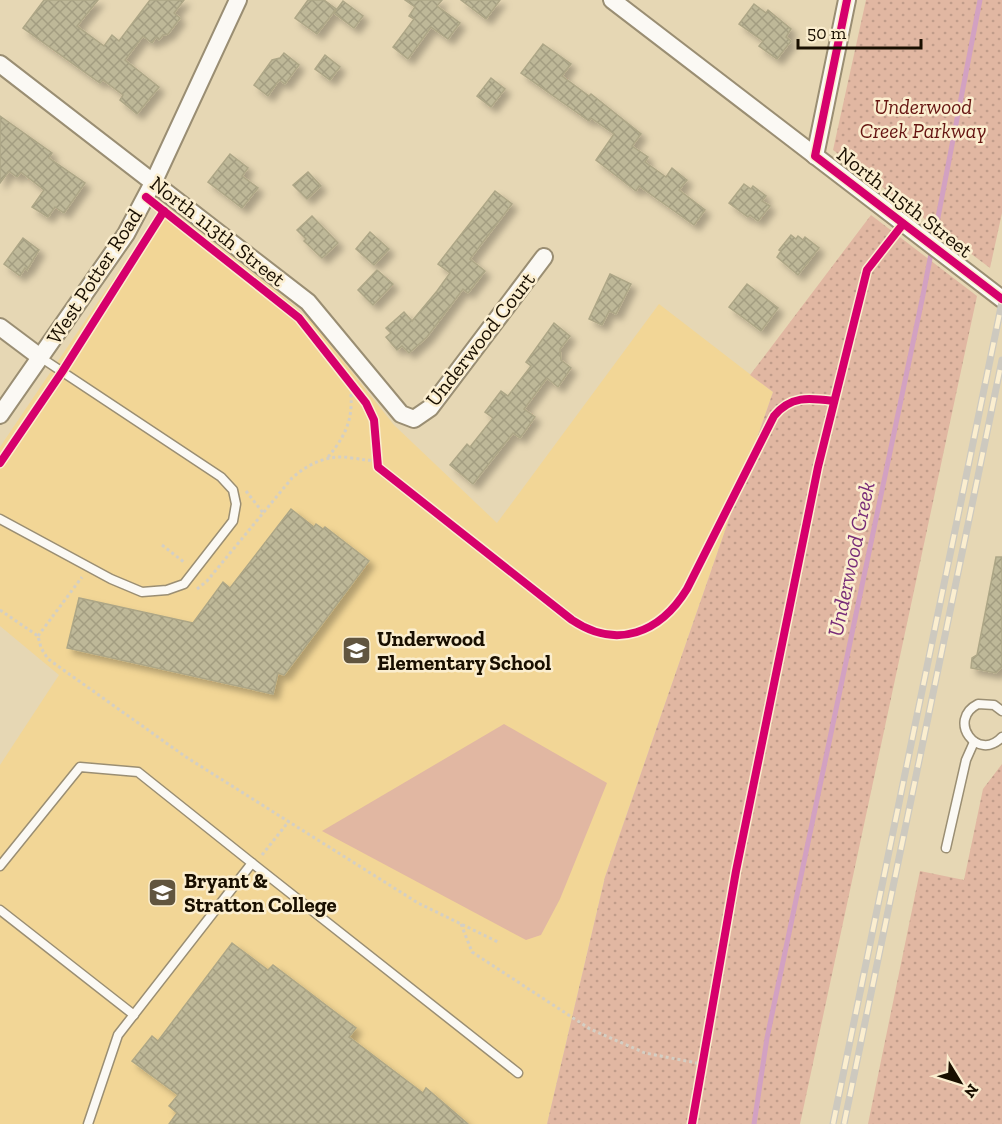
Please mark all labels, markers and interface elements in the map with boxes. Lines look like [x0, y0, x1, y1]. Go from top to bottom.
scale bar [798, 12, 921, 50]
text: 50 m [807, 22, 847, 44]
park label: Underwood Creek Parkway [860, 94, 986, 143]
street label: North 115th Street [832, 141, 978, 263]
street label: North 113th Street [145, 170, 291, 292]
street label: West Potter Road [41, 203, 147, 348]
street label: Underwood Court [420, 267, 540, 411]
water label: Underwood Creek [821, 479, 881, 639]
place label: Underwood Elementary School [377, 626, 551, 675]
school or university icon: Underwood Elementary School [340, 634, 372, 666]
place label: Bryant & Stratton College [184, 868, 337, 917]
school or university icon: Bryant & Stratton College [147, 876, 179, 908]
north arrow [930, 1052, 990, 1112]
text: N [960, 1080, 983, 1102]

